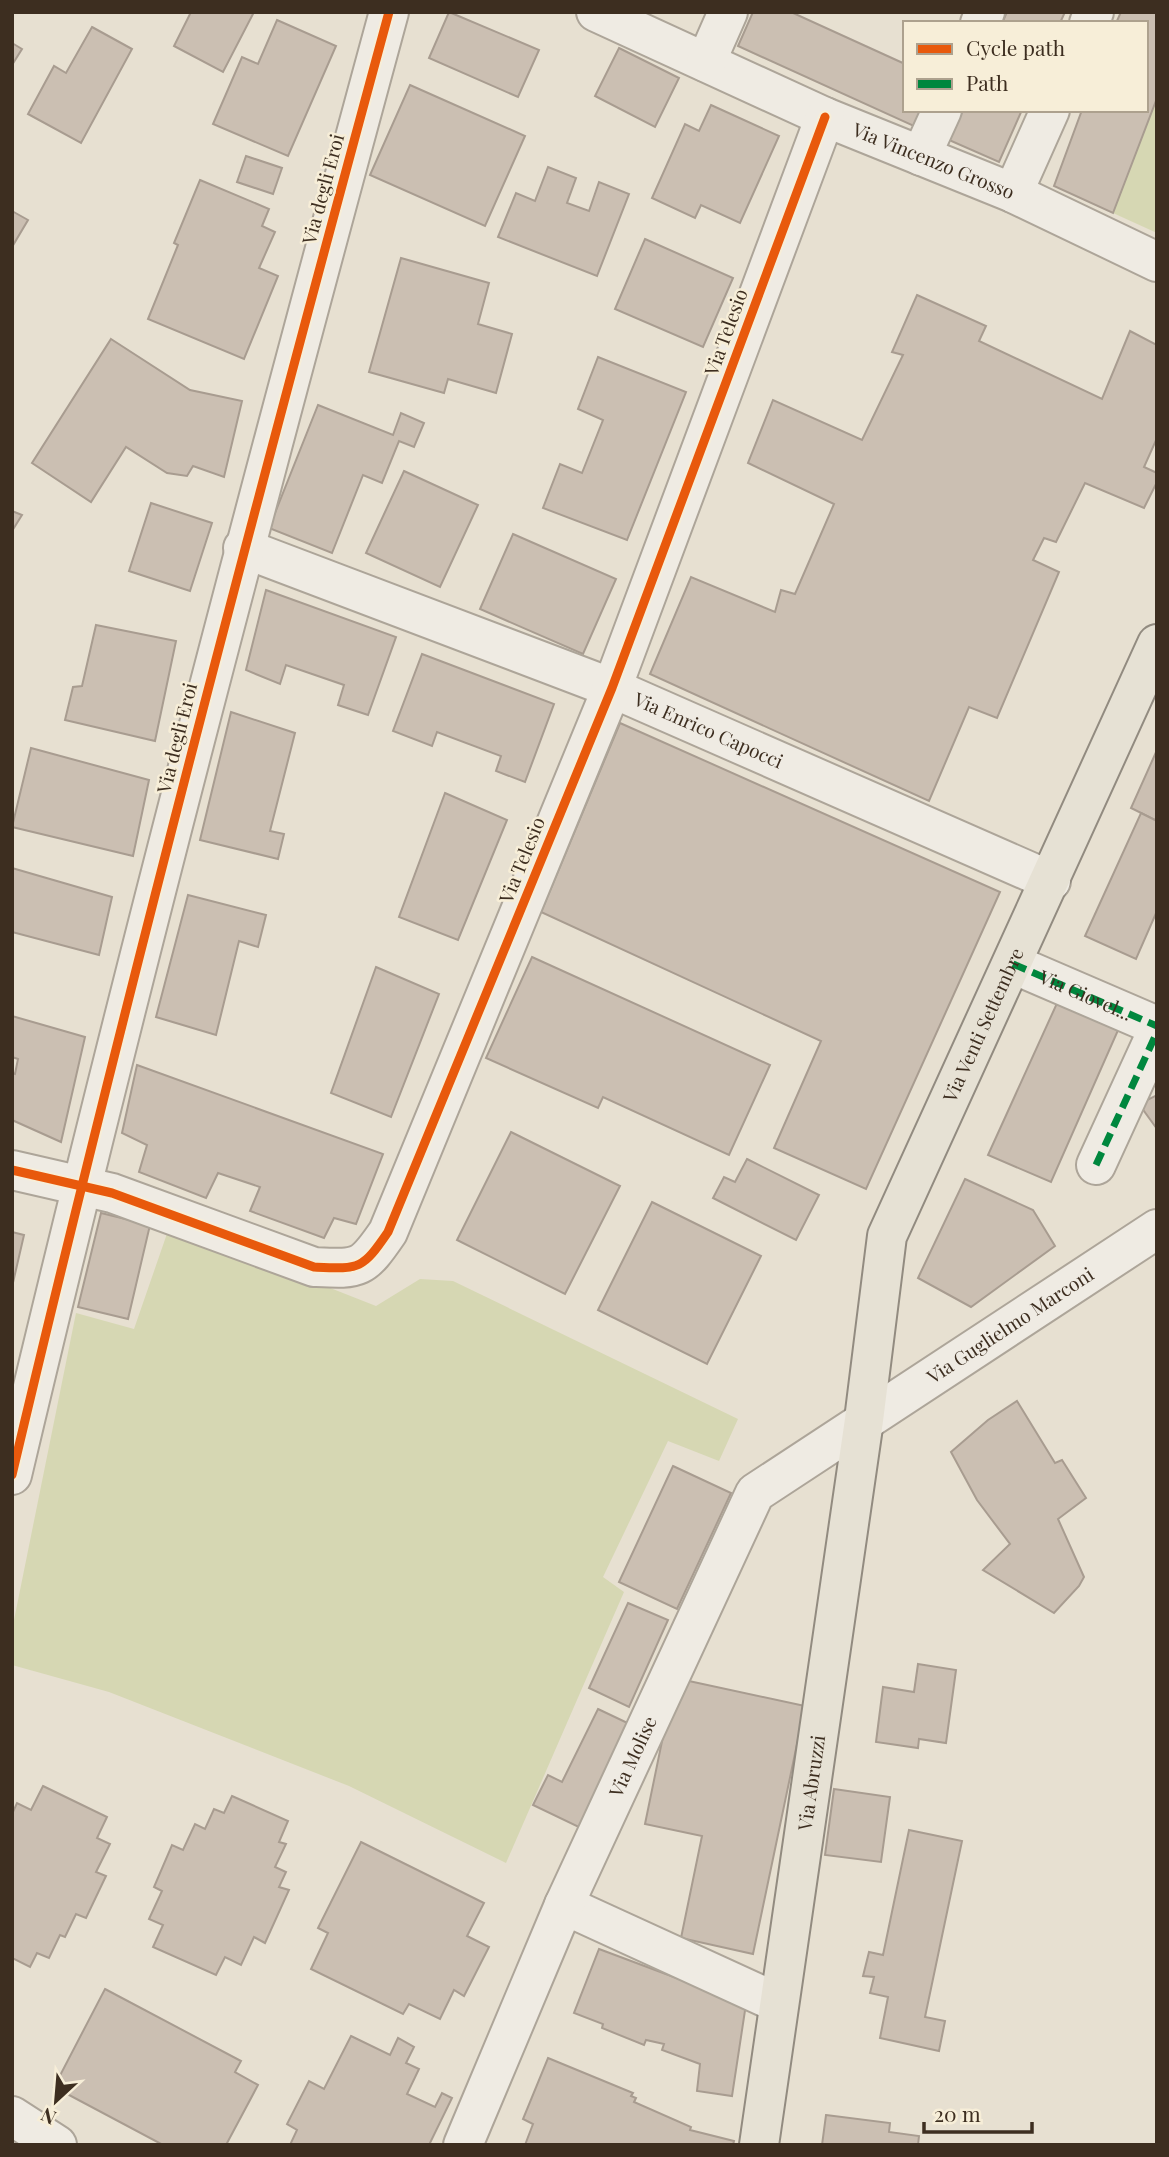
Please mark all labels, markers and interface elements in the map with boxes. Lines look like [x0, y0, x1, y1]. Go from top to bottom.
legend [903, 21, 1148, 112]
text: Cycle path [966, 33, 1066, 61]
text: Path [966, 68, 1009, 96]
street label: Via Vincenzo Grosso [848, 115, 1019, 204]
street label: Via degli Eroi [295, 130, 349, 248]
street label: Via Telesio [697, 285, 753, 380]
street label: Via degli Eroi [150, 679, 202, 797]
street label: Via Enrico Capocci [629, 685, 788, 774]
street label: Via Telesio [492, 813, 550, 907]
street label: Via Venti Settembre [936, 943, 1029, 1107]
street label: Via Giovel... [1035, 962, 1136, 1026]
street label: Via Guglielmo Marconi [921, 1260, 1098, 1389]
street label: Via Molise [601, 1711, 662, 1802]
street label: Via Abruzzi [791, 1733, 830, 1833]
north arrow [21, 2066, 91, 2136]
scale bar [924, 2090, 1032, 2134]
text: 20 m [934, 2099, 981, 2127]
text: N [36, 2102, 60, 2132]

